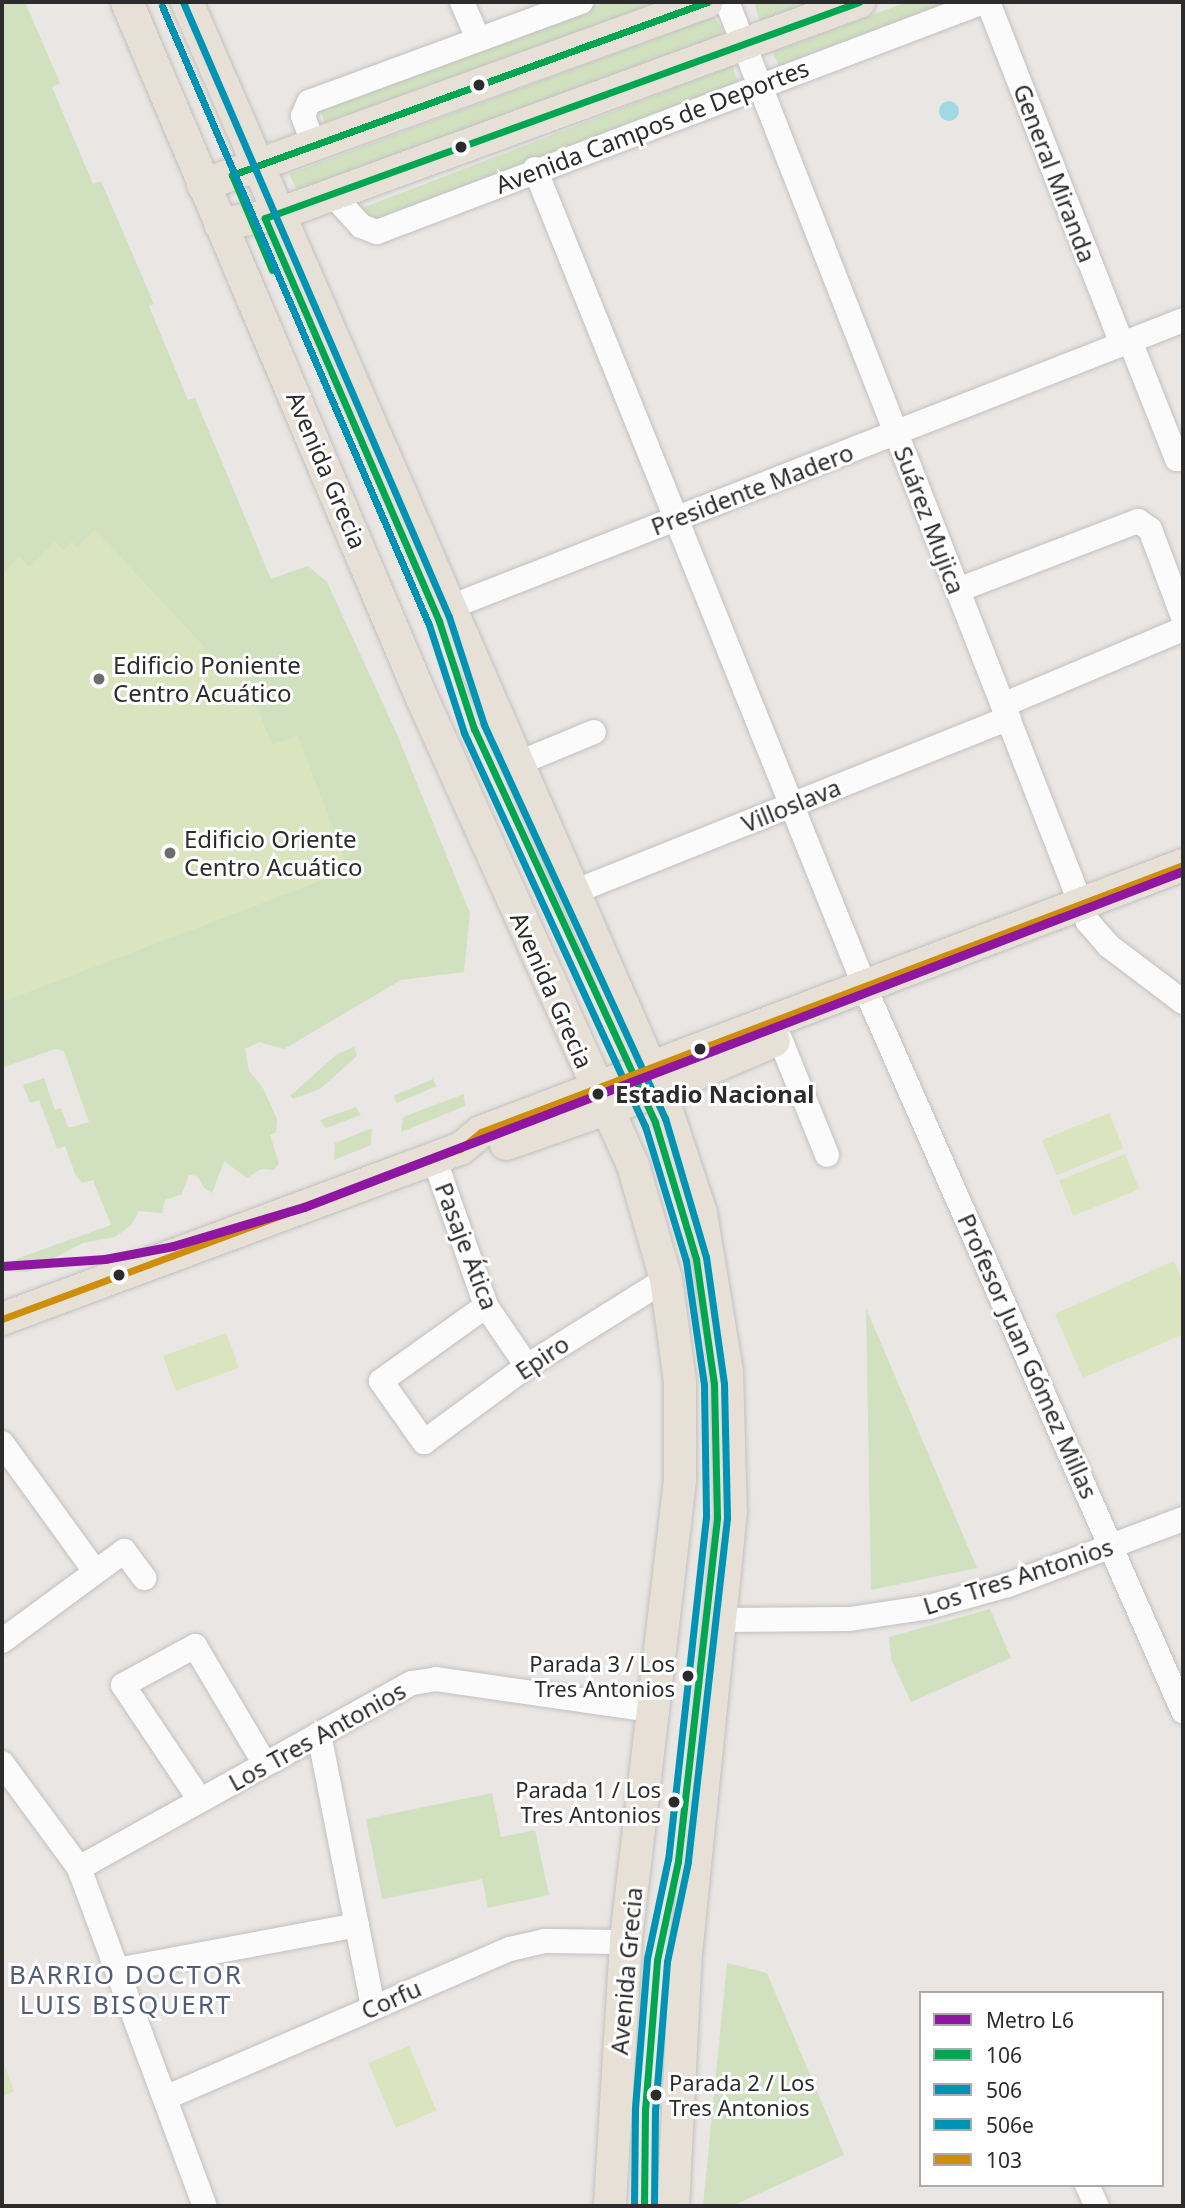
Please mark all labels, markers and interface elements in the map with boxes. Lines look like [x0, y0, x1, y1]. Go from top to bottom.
street label: Avenida Campos de Deportes [491, 53, 813, 199]
unlabelled marker [472, 78, 486, 92]
street label: General Miranda [1008, 80, 1102, 266]
unlabelled marker [454, 140, 468, 154]
street label: Avenida Grecia [281, 387, 373, 553]
street label: Presidente Madero [647, 437, 857, 541]
street label: Suárez Mujica [889, 442, 971, 598]
place label: Edificio Poniente Centro Acuático [113, 651, 301, 707]
marker: Edificio Poniente Centro Acuático [91, 671, 107, 687]
street label: Villoslava [737, 772, 845, 838]
place label: Edificio Oriente Centro Acuático [184, 825, 362, 881]
marker: Edificio Oriente Centro Acuático [162, 845, 178, 861]
street label: Avenida Grecia [505, 907, 599, 1073]
unlabelled marker [693, 1042, 707, 1056]
place label: Estadio Nacional [615, 1080, 814, 1108]
marker: Estadio Nacional [587, 1083, 609, 1105]
street label: Pasaje Ática [430, 1178, 504, 1314]
street label: Profesor Juan Gómez Millas [952, 1209, 1104, 1503]
unlabelled marker [112, 1268, 126, 1282]
street label: Epiro [510, 1329, 574, 1385]
street label: Los Tres Antonios [919, 1532, 1117, 1620]
place label: Parada 3 / Los Tres Antonios [529, 1650, 675, 1702]
marker: Parada 3 / Los Tres Antonios [681, 1669, 695, 1683]
street label: Los Tres Antonios [223, 1675, 411, 1797]
place label: Parada 1 / Los Tres Antonios [515, 1776, 661, 1828]
marker: Parada 1 / Los Tres Antonios [667, 1795, 681, 1809]
street label: Avenida Grecia [604, 1886, 648, 2056]
district label: BARRIO DOCTOR LUIS BISQUERT [11, 1959, 241, 2021]
street label: Corfu [357, 1973, 425, 2025]
legend [919, 1991, 1164, 2187]
text: Metro L6 [986, 2006, 1074, 2034]
text: 106 [986, 2041, 1022, 2069]
place label: Parada 2 / Los Tres Antonios [669, 2069, 815, 2120]
text: 506 [986, 2076, 1022, 2104]
marker: Parada 2 / Los Tres Antonios [649, 2088, 663, 2102]
text: 506e [986, 2111, 1034, 2139]
text: 103 [986, 2146, 1022, 2174]

